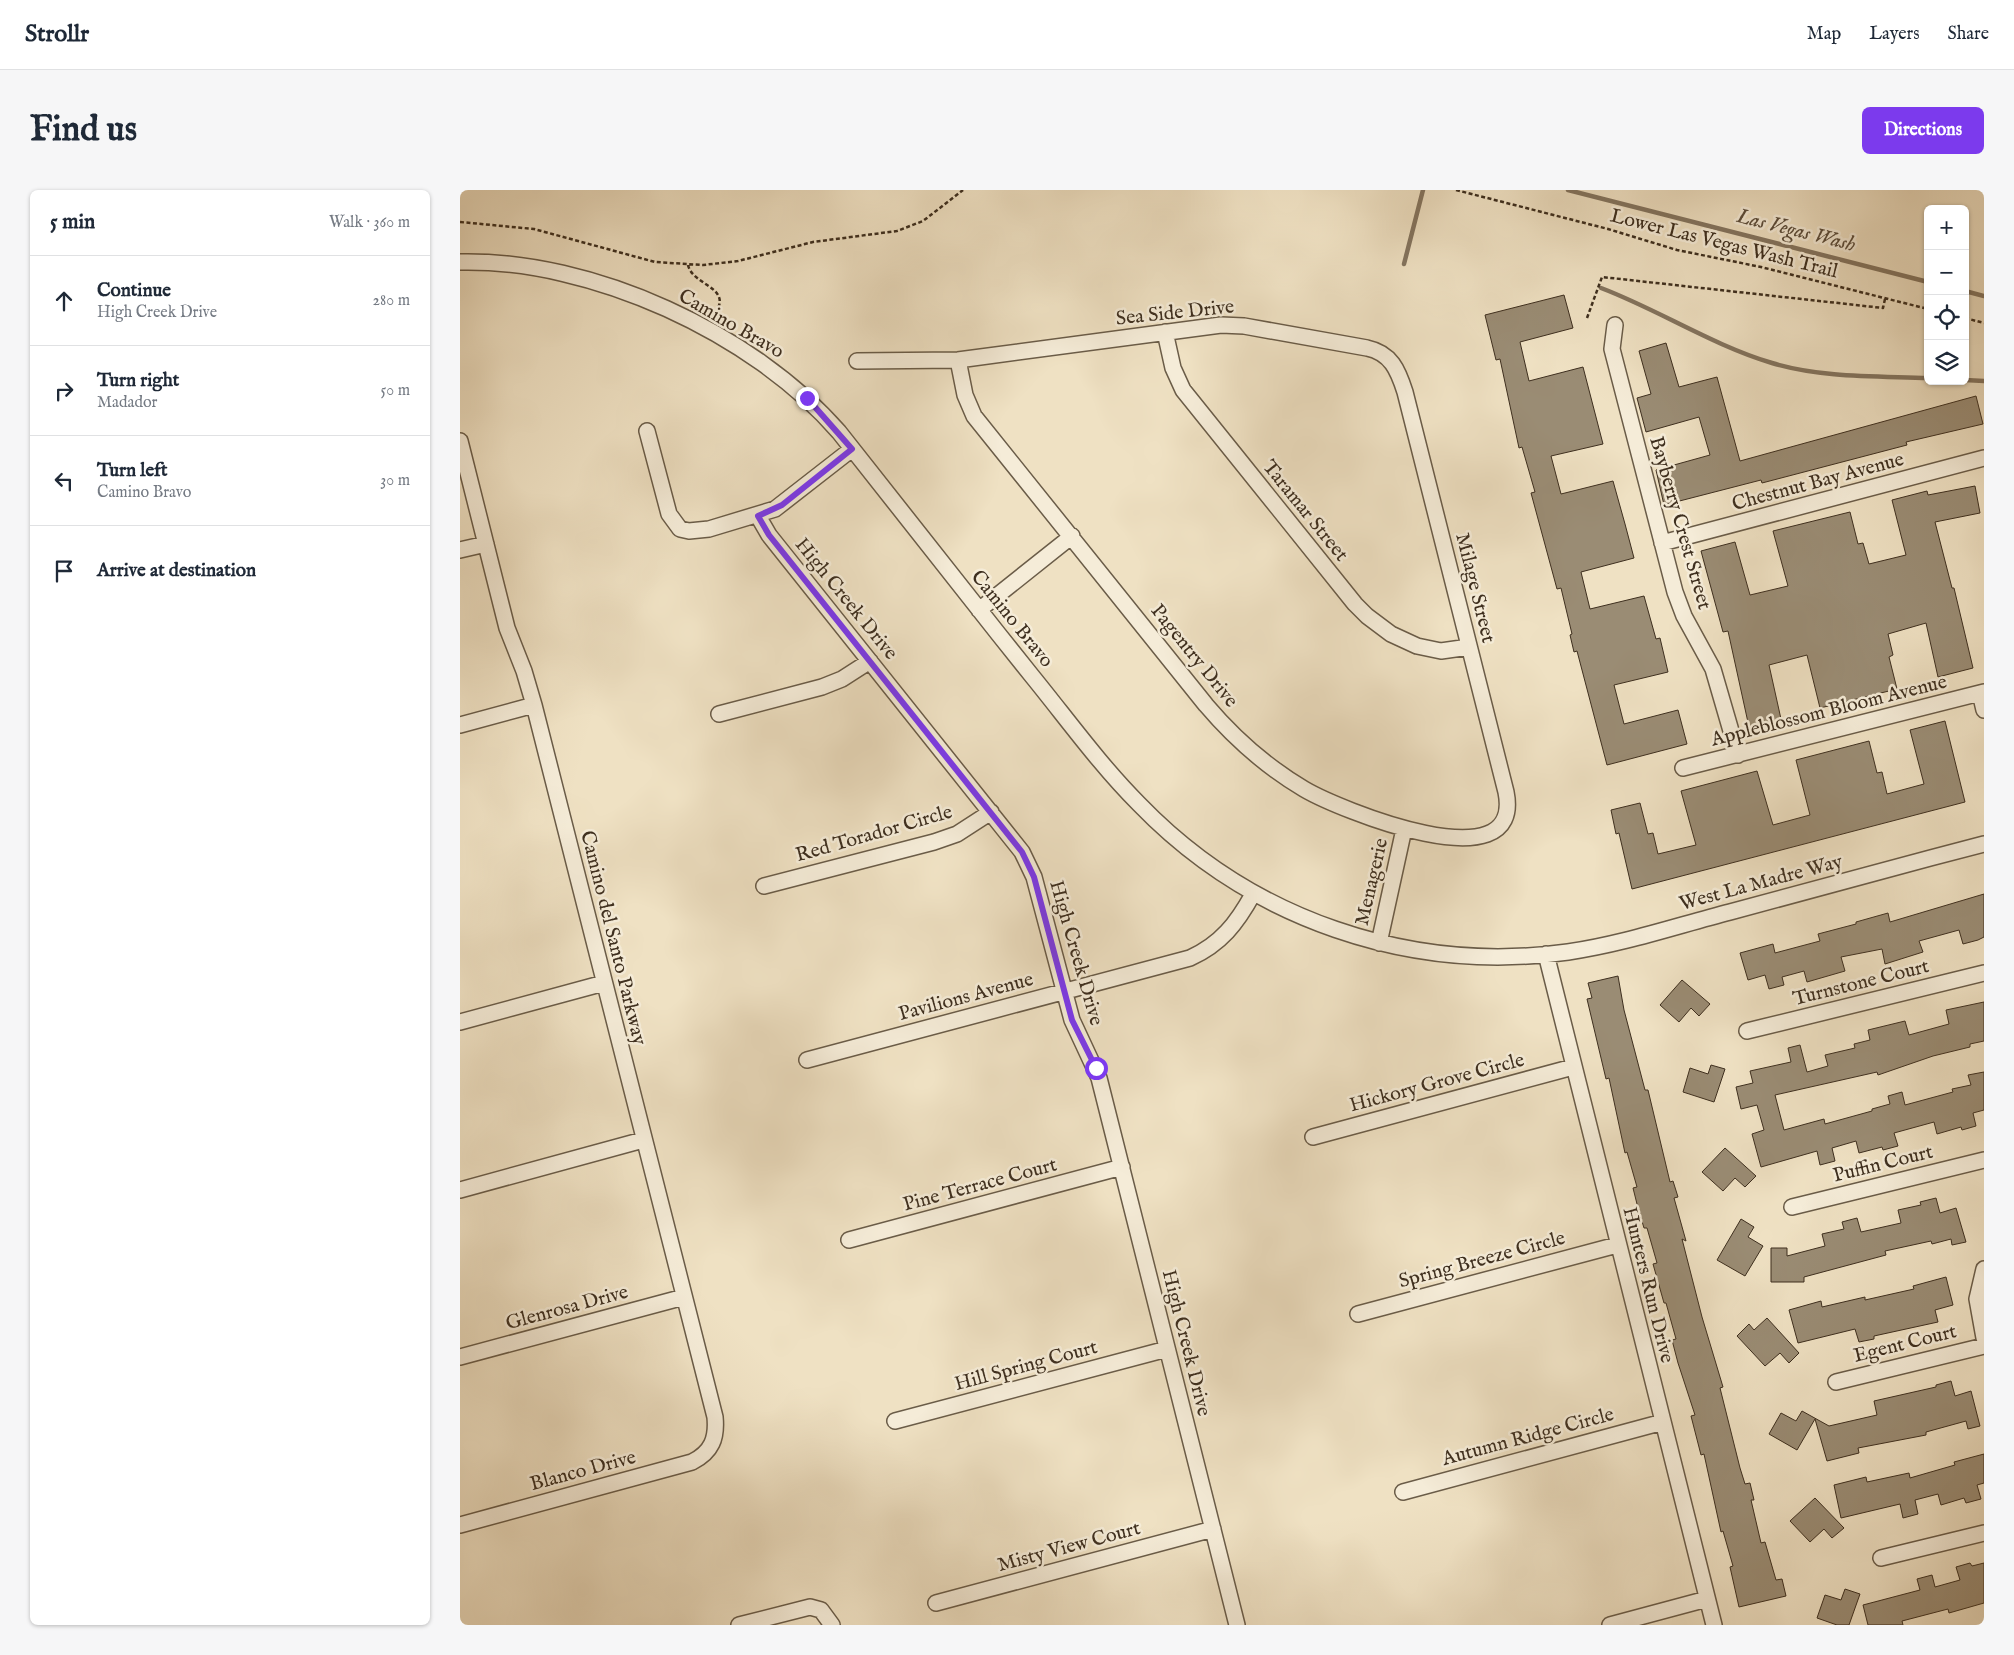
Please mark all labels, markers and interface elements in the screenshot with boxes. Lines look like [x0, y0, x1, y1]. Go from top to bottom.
text: Strollr [25, 19, 89, 50]
text: Map [1807, 23, 1841, 46]
text: Layers [1869, 23, 1920, 46]
text: Share [1948, 23, 1989, 46]
button: Directions [1862, 107, 1984, 154]
text: Find us [30, 108, 137, 153]
water label: Las Vegas Wash [1733, 203, 1858, 259]
street label: Lower Las Vegas Wash Trail [1608, 204, 1841, 285]
map controls [1924, 205, 1969, 385]
button: + [1924, 205, 1969, 250]
text: 5 min [50, 209, 95, 236]
text: Walk · 360 m [329, 213, 410, 233]
button: − [1924, 250, 1969, 295]
text: Continue [97, 279, 171, 303]
street label: Camino Bravo [674, 284, 789, 364]
icon: ahead [50, 287, 78, 315]
text: 280 m [373, 291, 410, 311]
street label: Sea Side Drive [1115, 294, 1235, 332]
button: locate [1924, 295, 1969, 340]
text: High Creek Drive [97, 303, 217, 323]
button: layers [1924, 340, 1969, 385]
text: Turn right [97, 369, 179, 393]
icon: right [50, 377, 78, 405]
text: 50 m [381, 381, 410, 401]
route end [796, 387, 819, 410]
text: Madador [97, 393, 157, 413]
street label: Bayberry Crest Street [1643, 434, 1717, 613]
street label: Chestnut Bay Avenue [1729, 447, 1907, 517]
street label: Taramar Street [1257, 455, 1354, 567]
text: Turn left [97, 459, 168, 483]
icon: left [50, 467, 78, 495]
text: 30 m [380, 471, 410, 491]
text: Camino Bravo [97, 483, 191, 503]
street label: Milage Street [1449, 530, 1501, 646]
street label: High Creek Drive [789, 533, 903, 665]
icon: arrive [50, 557, 78, 585]
text: Arrive at destination [97, 559, 256, 583]
street label: Camino Bravo [965, 565, 1059, 673]
street label: Pagentry Drive [1145, 599, 1243, 713]
street label: Appleblossom Bloom Avenue [1708, 670, 1950, 753]
street label: Red Torador Circle [793, 800, 955, 868]
street label: Camino del Santo Parkway [574, 828, 652, 1048]
street label: Menagerie [1350, 836, 1394, 928]
street label: West La Madre Way [1677, 849, 1845, 917]
street label: High Creek Drive [1043, 877, 1109, 1029]
street label: Turnstone Court [1790, 954, 1932, 1012]
street label: Pavilions Avenue [896, 967, 1036, 1027]
street label: Hickory Grove Circle [1347, 1048, 1527, 1118]
route start [1085, 1057, 1108, 1080]
street label: Puffin Court [1830, 1139, 1936, 1188]
street label: Pine Terrace Court [900, 1152, 1060, 1218]
street label: Hunters Run Drive [1617, 1204, 1679, 1366]
street label: Spring Breeze Circle [1396, 1226, 1568, 1294]
street label: High Creek Drive [1156, 1267, 1216, 1419]
street label: Glenrosa Drive [503, 1280, 631, 1336]
street label: Egent Court [1851, 1319, 1959, 1369]
street label: Hill Spring Court [952, 1335, 1100, 1397]
street label: Autumn Ridge Circle [1438, 1402, 1617, 1472]
street label: Blanco Drive [527, 1445, 639, 1497]
street label: Misty View Court [995, 1516, 1143, 1578]

